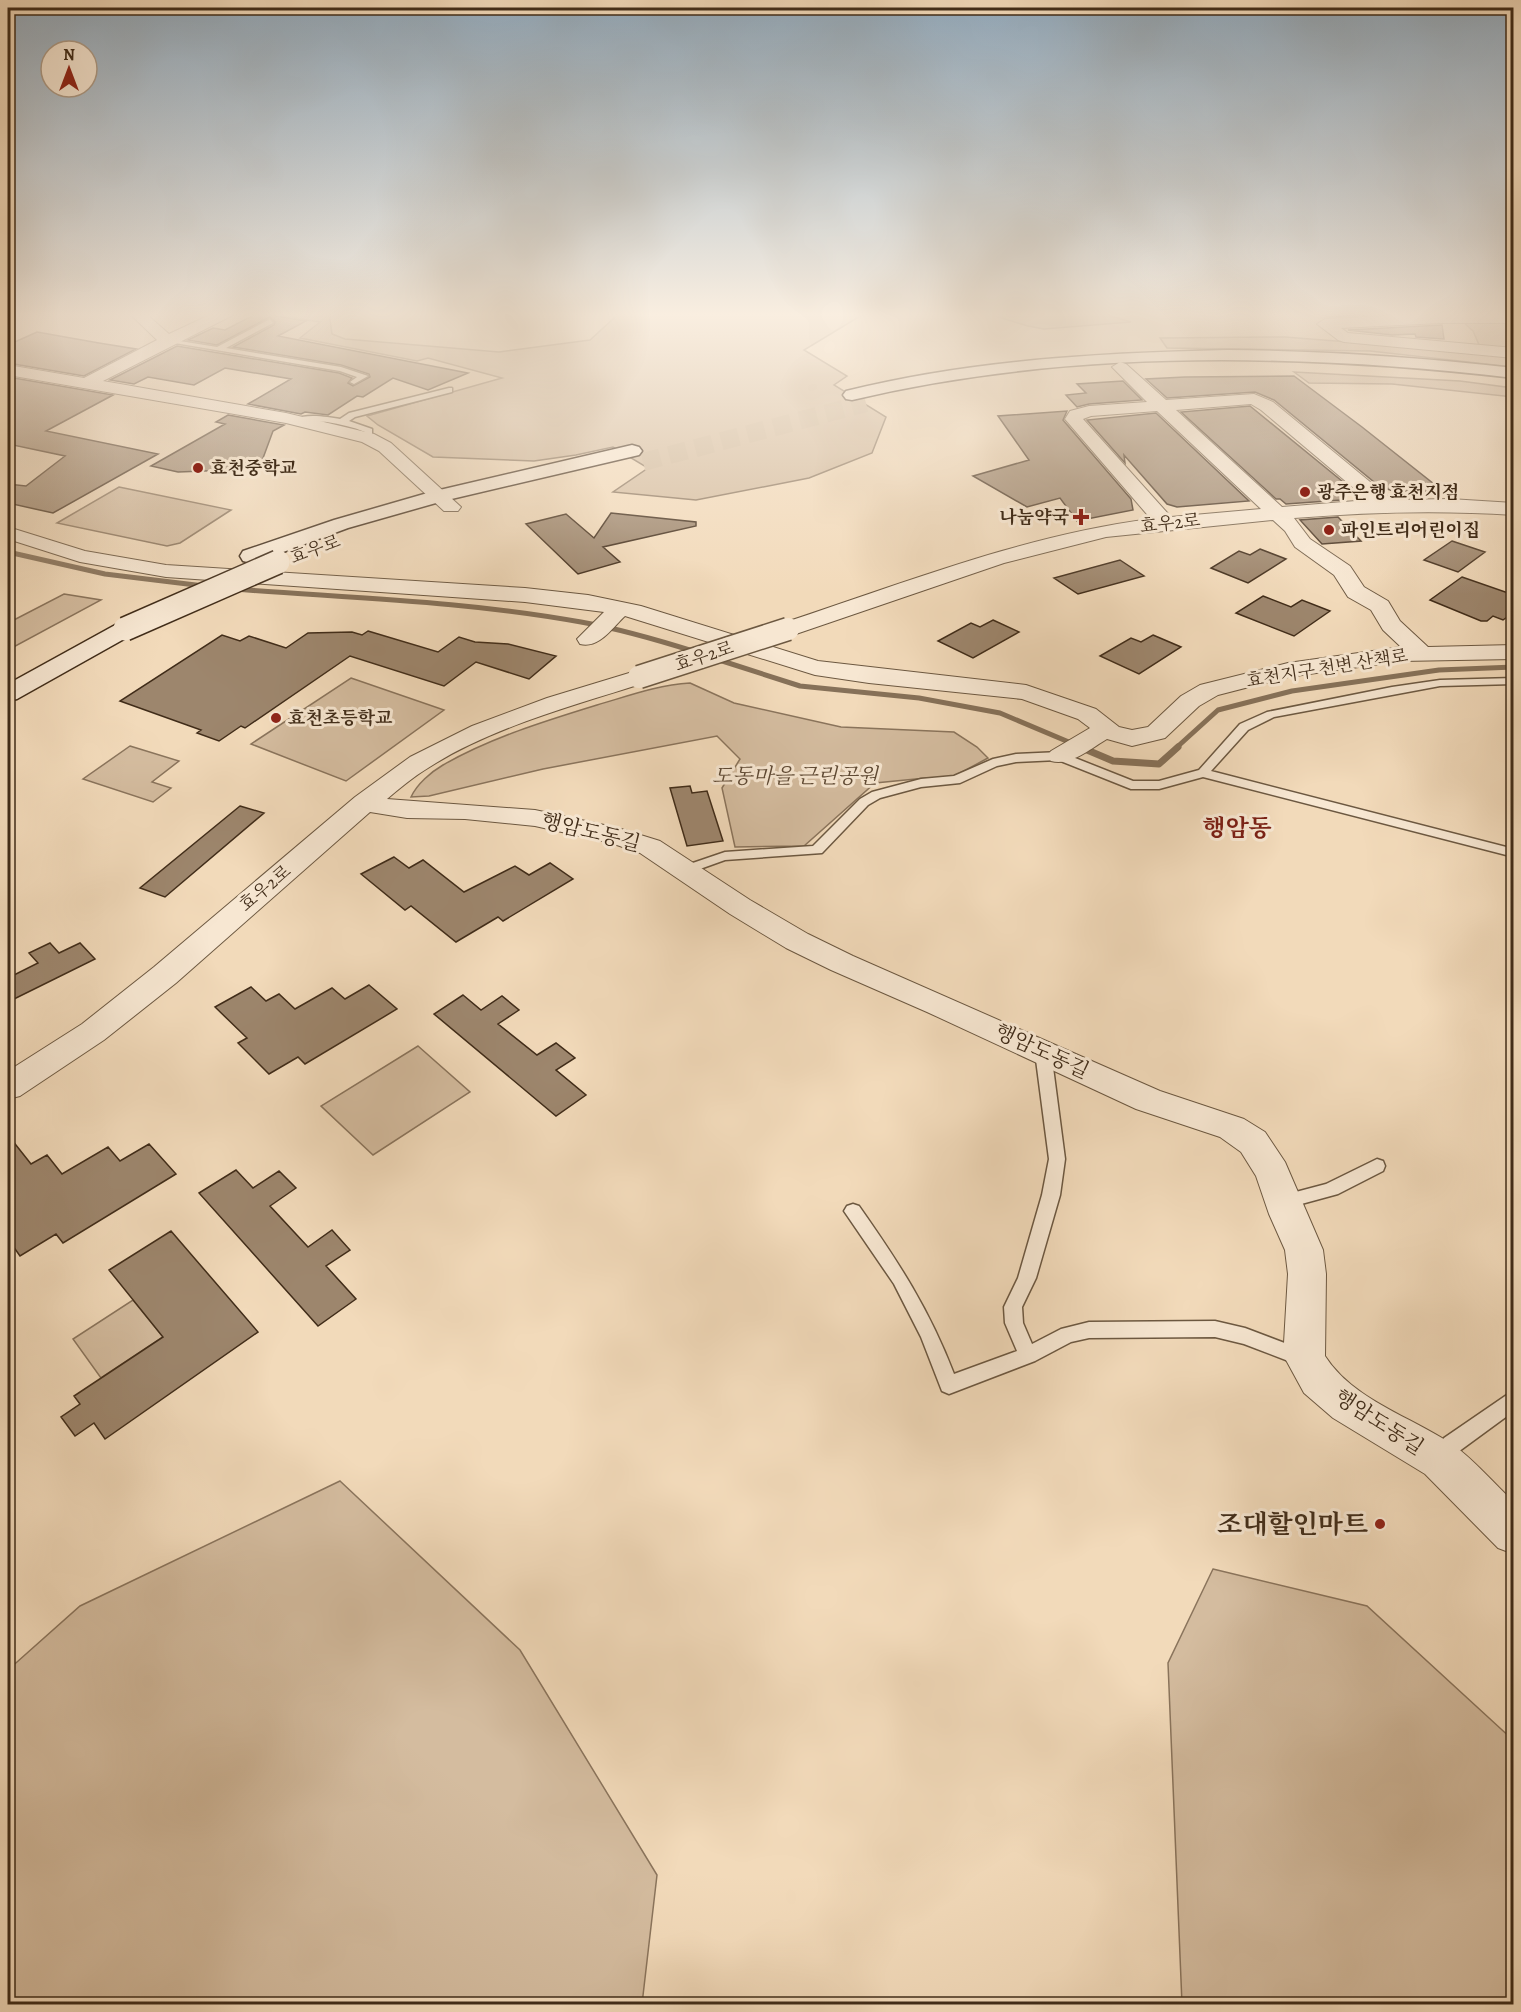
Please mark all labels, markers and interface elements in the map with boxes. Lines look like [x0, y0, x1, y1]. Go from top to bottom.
north arrow [39, 39, 99, 99]
text: N [63, 44, 75, 66]
place label: 효천중학교 [210, 456, 298, 480]
marker: 효천중학교 [191, 461, 205, 475]
place label: 광주은행 효천지점 [1317, 480, 1459, 504]
marker: 광주은행 효천지점 [1298, 485, 1312, 499]
place label: 나눔약국 [999, 505, 1070, 529]
street label: 효우2로 [1139, 508, 1201, 538]
marker: 나눔약국 [1074, 510, 1088, 524]
place label: 파인트리어린이집 [1341, 518, 1480, 542]
marker: 파인트리어린이집 [1322, 523, 1336, 537]
street label: 효우로 [286, 529, 344, 569]
street label: 효우2로 [671, 635, 737, 677]
street label: 효천지구 천변 산책로 [1244, 643, 1410, 693]
place label: 효천초등학교 [288, 706, 393, 730]
marker: 효천초등학교 [269, 711, 283, 725]
park label: 도동마을 근린공원 [712, 762, 880, 790]
street label: 행암도동길 [538, 806, 644, 858]
district label: 행암동 [1202, 812, 1272, 844]
street label: 효우2로 [234, 859, 296, 917]
street label: 행암도동길 [990, 1017, 1094, 1085]
street label: 행암도동길 [1329, 1383, 1429, 1461]
place label: 조대할인마트 [1217, 1507, 1368, 1542]
marker: 조대할인마트 [1373, 1517, 1387, 1531]

